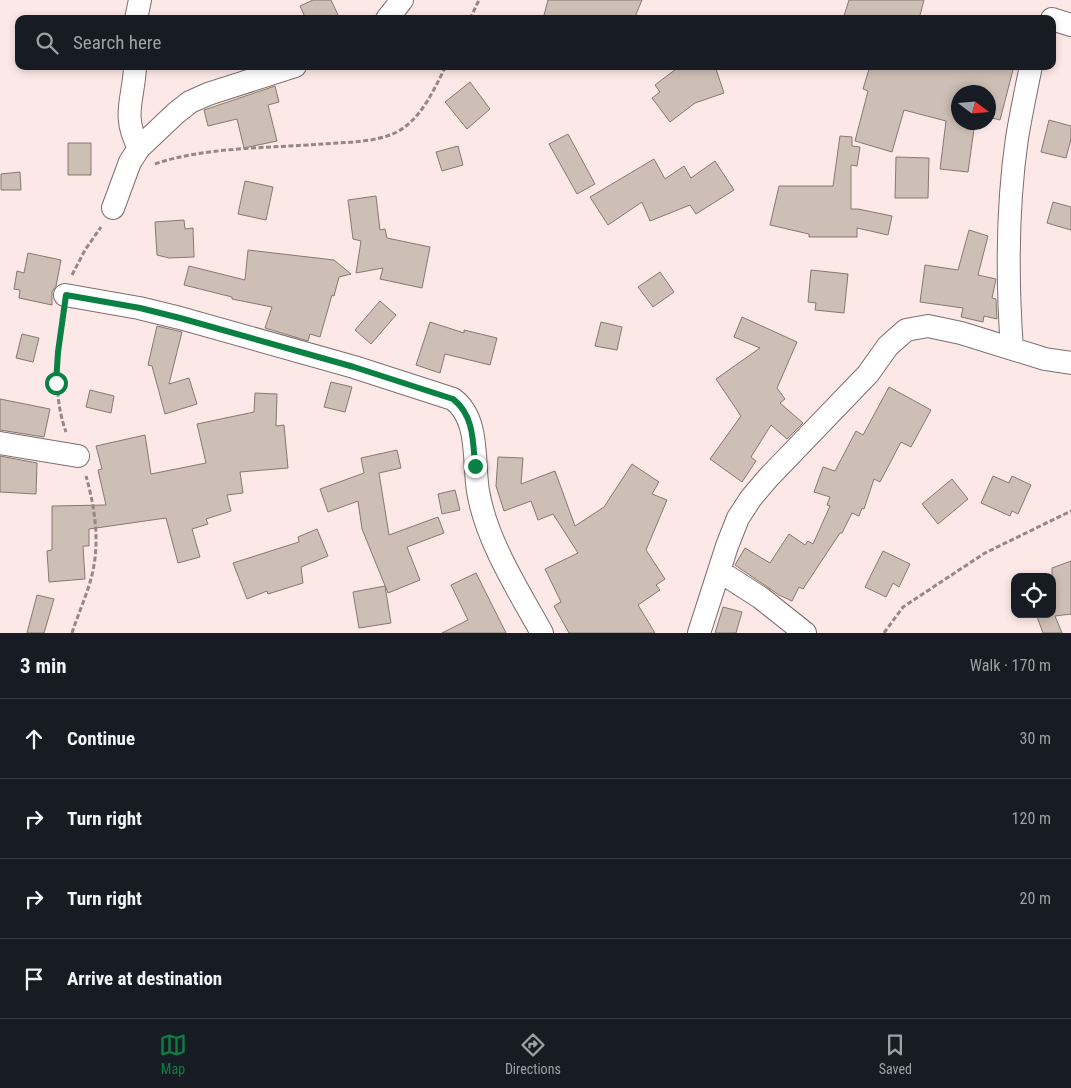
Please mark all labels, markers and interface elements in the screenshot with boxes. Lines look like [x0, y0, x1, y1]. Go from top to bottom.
search box [15, 15, 1056, 70]
icon: search [33, 29, 61, 57]
text: Search here [73, 31, 161, 54]
north arrow [951, 85, 996, 130]
route start [45, 372, 68, 395]
route end [464, 455, 487, 478]
map controls [1011, 573, 1056, 618]
button: locate [1011, 573, 1056, 618]
text: 3 min [20, 654, 67, 678]
text: Walk · 170 m [970, 656, 1051, 675]
icon: ahead [20, 725, 48, 753]
text: Continue [67, 727, 135, 750]
text: 30 m [1019, 729, 1051, 748]
icon: right [20, 805, 48, 833]
text: Turn right [67, 807, 142, 830]
text: 120 m [1012, 809, 1051, 828]
icon: right [20, 885, 48, 913]
text: Turn right [67, 887, 142, 910]
text: 20 m [1019, 889, 1051, 908]
icon: arrive [20, 965, 48, 993]
text: Arrive at destination [67, 967, 222, 990]
tab: Map [159, 1031, 187, 1077]
tab: Directions [505, 1031, 561, 1077]
tab: Saved [879, 1031, 912, 1077]

